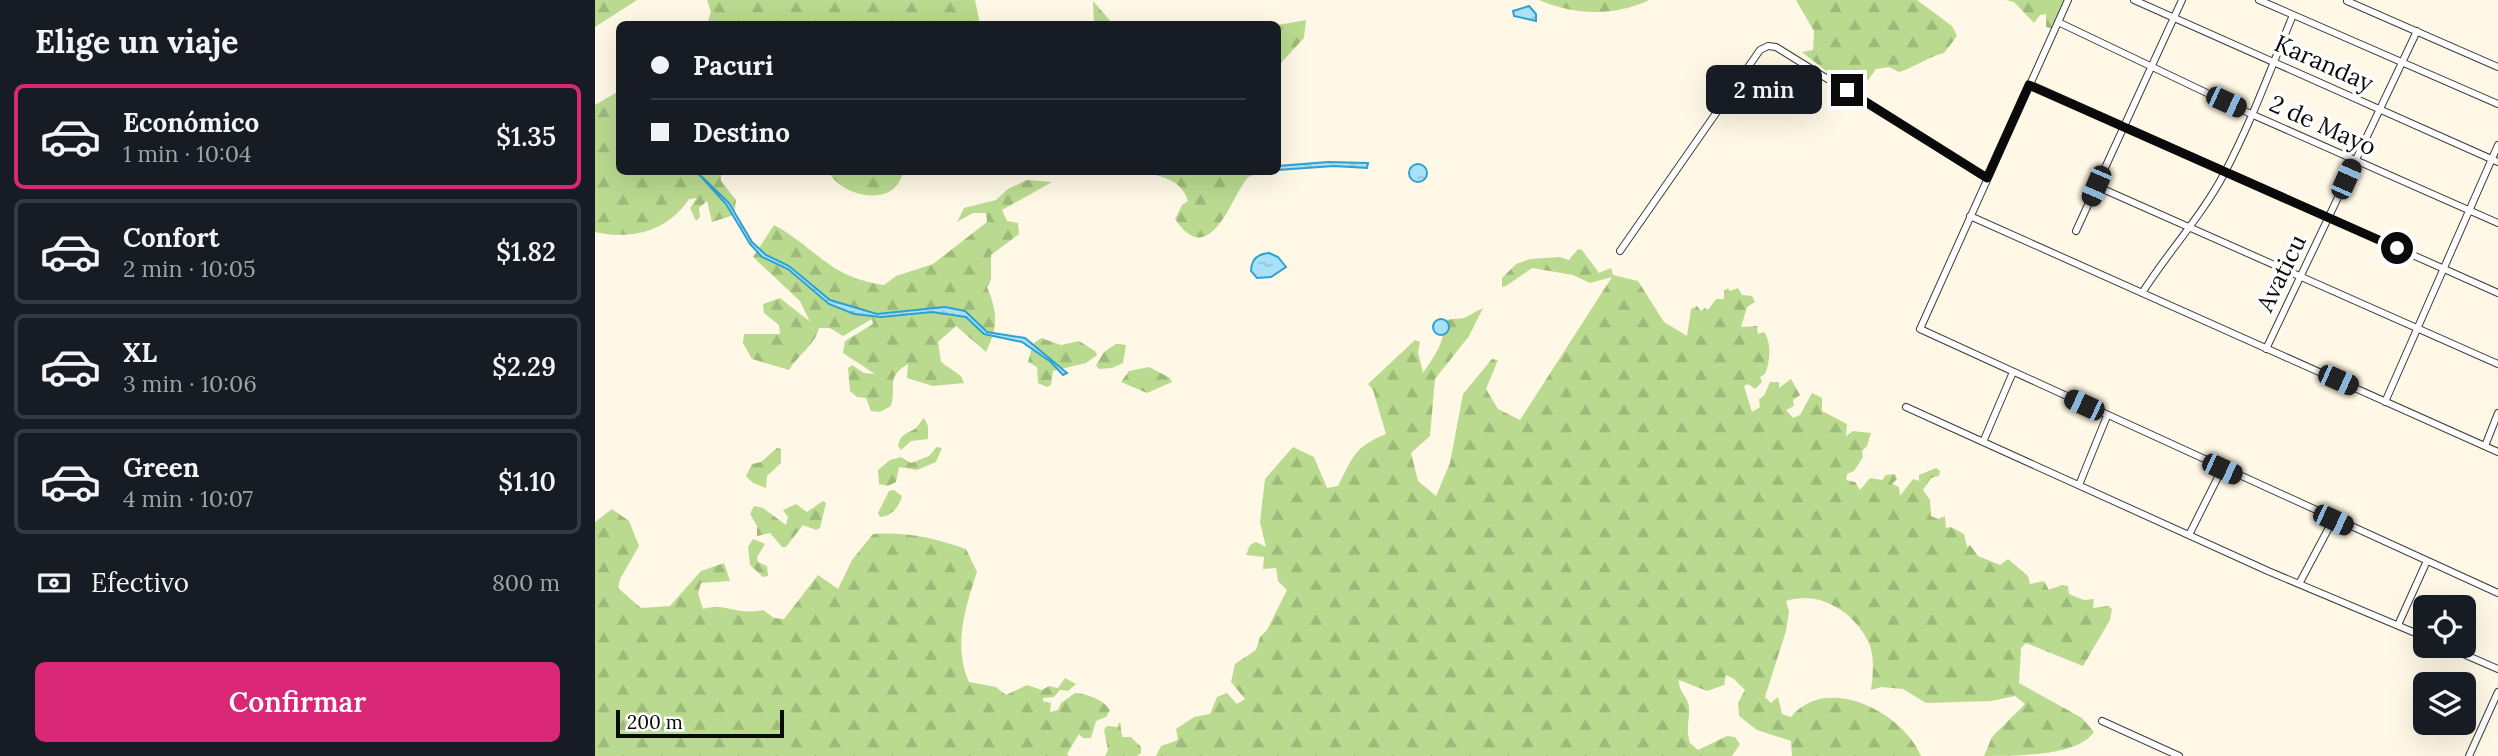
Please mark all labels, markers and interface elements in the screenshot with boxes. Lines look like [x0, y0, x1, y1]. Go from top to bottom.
text: Elige un viaje [35, 21, 239, 62]
street label: Karanday [2270, 27, 2379, 99]
text: Pacuri [693, 49, 774, 82]
callout: 2 min [1707, 66, 1823, 114]
route end [1831, 74, 1863, 106]
text: 2 min [1734, 75, 1794, 104]
car [2203, 84, 2250, 120]
street label: 2 de Mayo [2265, 88, 2381, 162]
icon: car [39, 105, 102, 168]
text: Económico [123, 106, 259, 139]
text: Destino [693, 116, 790, 149]
text: $1.35 [496, 120, 556, 153]
text: 1 min · 10:04 [123, 139, 251, 168]
car [2328, 156, 2365, 202]
car [2079, 163, 2114, 209]
icon: car [39, 220, 102, 283]
text: Confort [123, 221, 220, 254]
street label: Avaticu [2249, 229, 2313, 317]
route start [2381, 232, 2413, 264]
text: $1.82 [496, 235, 556, 268]
text: 2 min · 10:05 [123, 254, 255, 283]
icon: car [39, 335, 102, 398]
text: XL [123, 336, 157, 369]
text: $2.29 [492, 350, 556, 383]
car [2315, 362, 2362, 398]
text: 3 min · 10:06 [123, 369, 257, 398]
car [2061, 387, 2108, 423]
icon: car [39, 450, 102, 513]
text: Green [123, 451, 199, 484]
car [2199, 451, 2246, 487]
text: $1.10 [498, 465, 556, 498]
text: 4 min · 10:07 [123, 484, 253, 513]
car [2310, 502, 2357, 538]
icon: cash [35, 564, 73, 602]
text: Efectivo [91, 566, 189, 599]
text: 800 m [492, 568, 560, 597]
map controls [2413, 595, 2476, 735]
button: locate [2413, 595, 2476, 658]
button: Confirmar [35, 662, 560, 742]
button: layers [2413, 672, 2476, 735]
scale bar [616, 707, 784, 739]
text: 200 m [627, 710, 683, 734]

